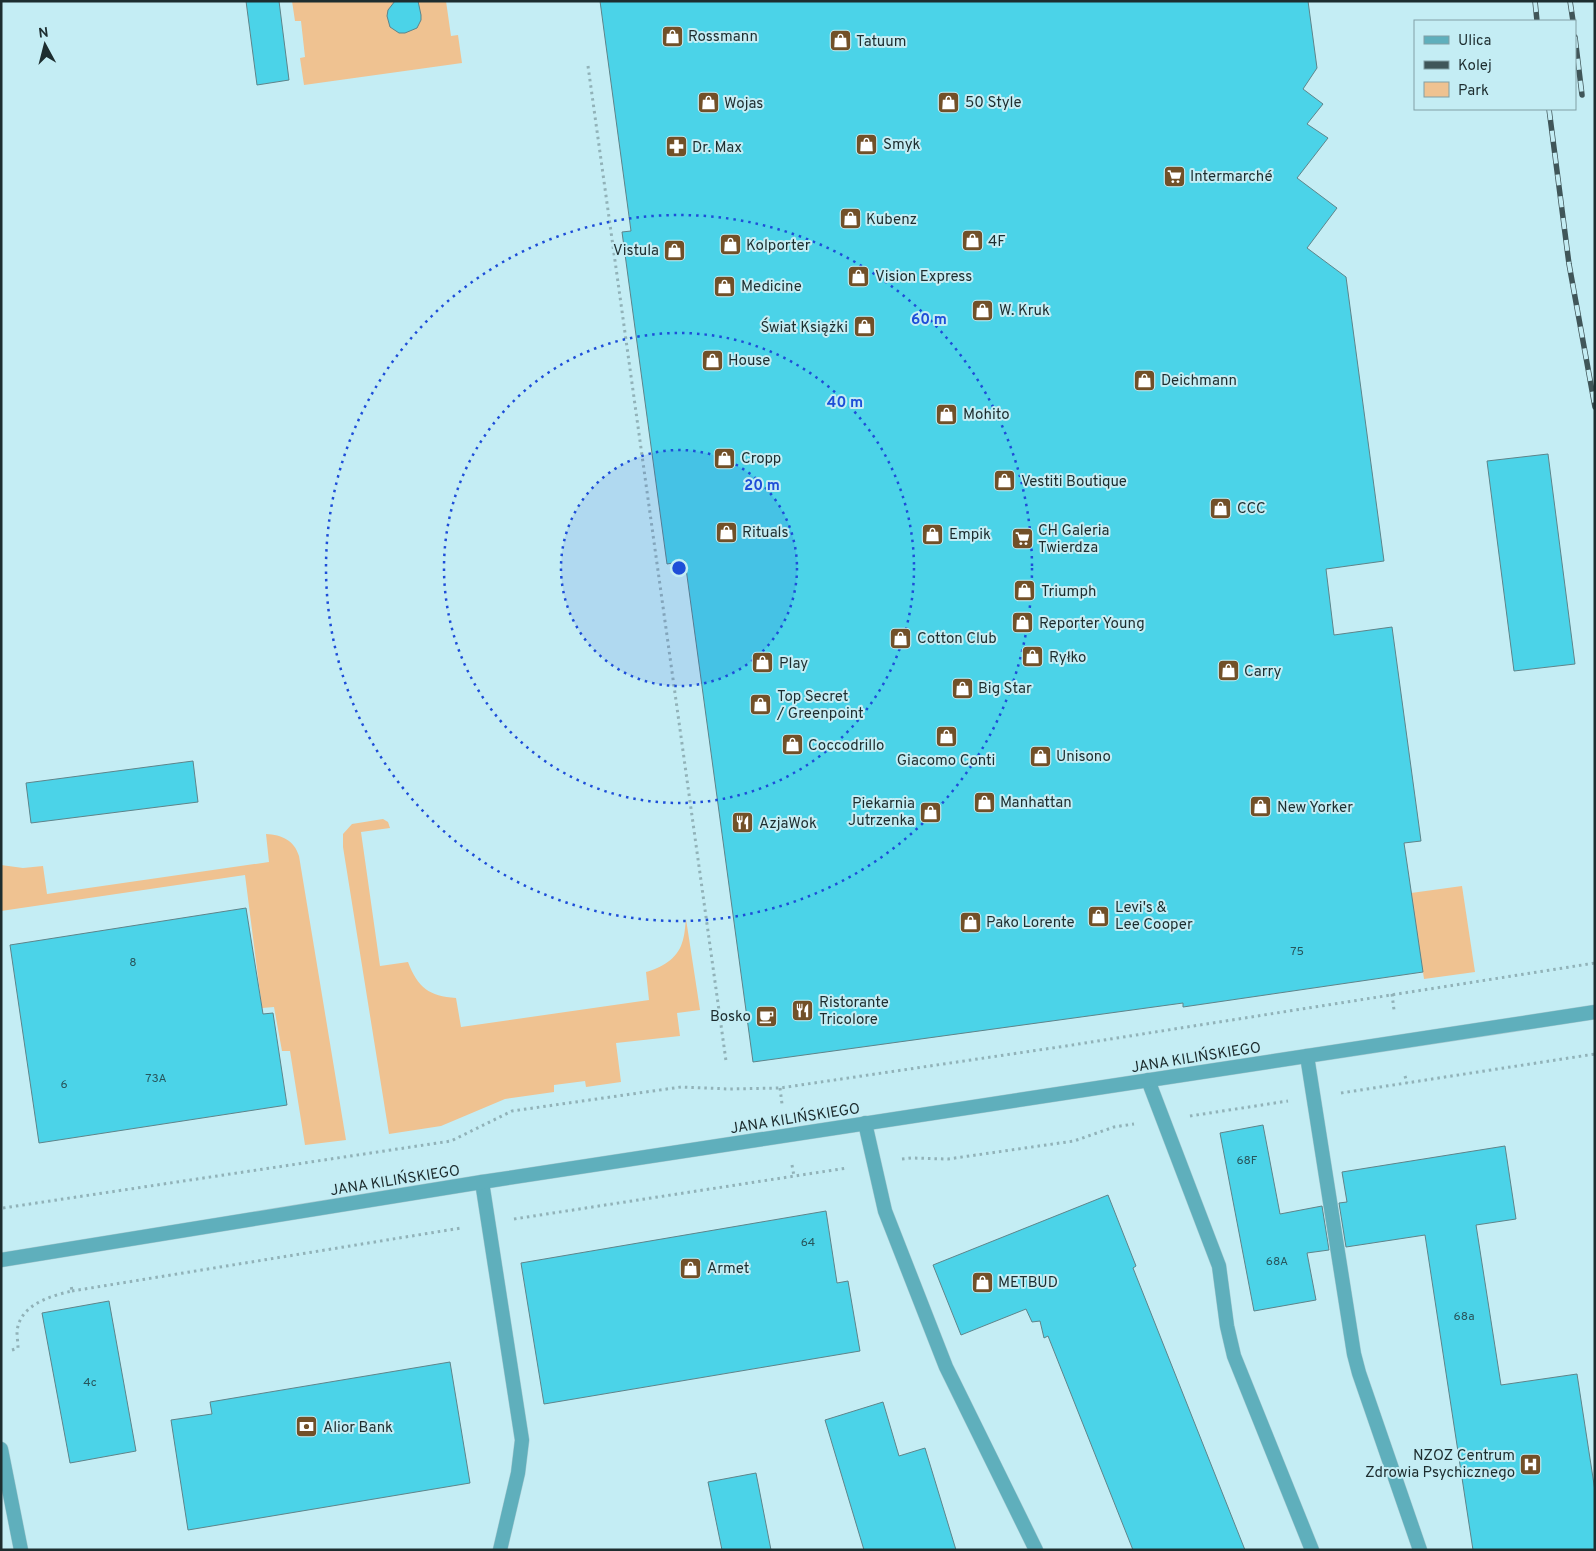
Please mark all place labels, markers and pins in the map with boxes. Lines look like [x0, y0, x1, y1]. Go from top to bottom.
shop icon: Rossmann [660, 24, 684, 48]
place label: Rossmann [688, 28, 758, 47]
shop icon: Tatuum [828, 29, 852, 53]
place label: Tatuum [856, 33, 906, 52]
shop icon: 50 Style [937, 90, 961, 114]
shop icon: Wojas [696, 91, 720, 115]
place label: 50 Style [965, 94, 1022, 113]
place label: Wojas [724, 95, 763, 114]
shop icon: Smyk [855, 132, 879, 156]
pharmacy icon: Dr. Max [664, 135, 688, 159]
place label: Smyk [883, 136, 921, 155]
place label: Dr. Max [692, 139, 742, 158]
supermarket icon: Intermarché [1162, 164, 1186, 188]
place label: Intermarché [1190, 168, 1273, 187]
shop icon: Kubenz [838, 207, 862, 231]
place label: Kubenz [866, 211, 917, 230]
shop icon: 4F [960, 229, 984, 253]
shop icon: Kolporter [718, 233, 742, 257]
place label: 4F [988, 233, 1006, 252]
place label: Kolporter [746, 237, 811, 256]
shop icon: Vistula [663, 238, 687, 262]
place label: Vistula [613, 242, 659, 261]
shop icon: Vision Express [847, 264, 871, 288]
place label: Vision Express [875, 268, 972, 287]
shop icon: Medicine [713, 274, 737, 298]
place label: Medicine [741, 278, 802, 297]
shop icon: W. Kruk [971, 298, 995, 322]
place label: W. Kruk [999, 302, 1050, 321]
shop icon: Świat Książki [852, 315, 876, 339]
place label: Świat Książki [760, 317, 848, 338]
shop icon: House [700, 348, 724, 372]
place label: House [728, 352, 770, 371]
shop icon: Deichmann [1133, 368, 1157, 392]
place label: Deichmann [1161, 372, 1237, 391]
shop icon: Mohito [935, 402, 959, 426]
place label: Mohito [963, 406, 1010, 425]
shop icon: Cropp [713, 446, 737, 470]
place label: Cropp [741, 450, 781, 469]
shop icon: Vestiti Boutique [993, 469, 1017, 493]
place label: Vestiti Boutique [1021, 473, 1127, 492]
shop icon: CCC [1209, 496, 1233, 520]
place label: CCC [1237, 500, 1266, 519]
shop icon: Rituals [714, 520, 738, 544]
shop icon: Empik [921, 522, 945, 546]
place label: CH Galeria Twierdza [1038, 522, 1109, 558]
place label: Rituals [742, 524, 789, 543]
place label: Empik [949, 526, 991, 545]
supermarket icon: CH Galeria Twierdza [1010, 527, 1034, 551]
centre of rings [670, 559, 688, 577]
shop icon: Triumph [1013, 579, 1037, 603]
place label: Triumph [1041, 583, 1096, 602]
shop icon: Reporter Young [1011, 611, 1035, 635]
place label: Reporter Young [1039, 615, 1145, 634]
shop icon: Cotton Club [889, 626, 913, 650]
place label: Cotton Club [917, 630, 997, 649]
shop icon: Ryłko [1021, 645, 1045, 669]
place label: Ryłko [1049, 649, 1086, 668]
shop icon: Play [751, 651, 775, 675]
place label: Play [779, 655, 808, 674]
shop icon: Carry [1216, 659, 1240, 683]
place label: Carry [1244, 663, 1282, 682]
shop icon: Big Star [950, 676, 974, 700]
place label: Big Star [978, 680, 1032, 699]
place label: Top Secret / Greenpoint [776, 688, 864, 724]
shop icon: Top Secret / Greenpoint [749, 693, 773, 717]
shop icon: Giacomo Conti [934, 725, 958, 749]
shop icon: Coccodrillo [780, 733, 804, 757]
place label: Coccodrillo [808, 737, 884, 756]
shop icon: Unisono [1028, 744, 1052, 768]
place label: Unisono [1056, 748, 1111, 767]
place label: Giacomo Conti [897, 752, 995, 771]
shop icon: Manhattan [972, 790, 996, 814]
place label: Manhattan [1000, 794, 1072, 813]
place label: Piekarnia Jutrzenka [848, 795, 915, 831]
shop icon: New Yorker [1249, 795, 1273, 819]
place label: New Yorker [1277, 799, 1353, 818]
shop icon: Piekarnia Jutrzenka [919, 800, 943, 824]
restaurant icon: AzjaWok [731, 811, 755, 835]
place label: AzjaWok [759, 815, 817, 834]
place label: Levi's & Lee Cooper [1115, 899, 1193, 935]
shop icon: Levi's & Lee Cooper [1087, 904, 1111, 928]
shop icon: Pako Lorente [958, 910, 982, 934]
place label: Pako Lorente [986, 914, 1075, 933]
place label: Ristorante Tricolore [819, 994, 889, 1030]
restaurant icon: Ristorante Tricolore [791, 999, 815, 1023]
cafe icon: Bosko [755, 1004, 779, 1028]
place label: Bosko [710, 1008, 751, 1027]
shop icon: Armet [679, 1256, 703, 1280]
place label: Armet [707, 1260, 749, 1279]
shop icon: METBUD [970, 1270, 994, 1294]
place label: METBUD [998, 1274, 1058, 1293]
bank icon: Alior Bank [295, 1415, 319, 1439]
place label: Alior Bank [323, 1419, 393, 1438]
place label: NZOZ Centrum Zdrowia Psychicznego [1365, 1447, 1515, 1483]
hospital icon: NZOZ Centrum Zdrowia Psychicznego [1519, 1452, 1543, 1476]

